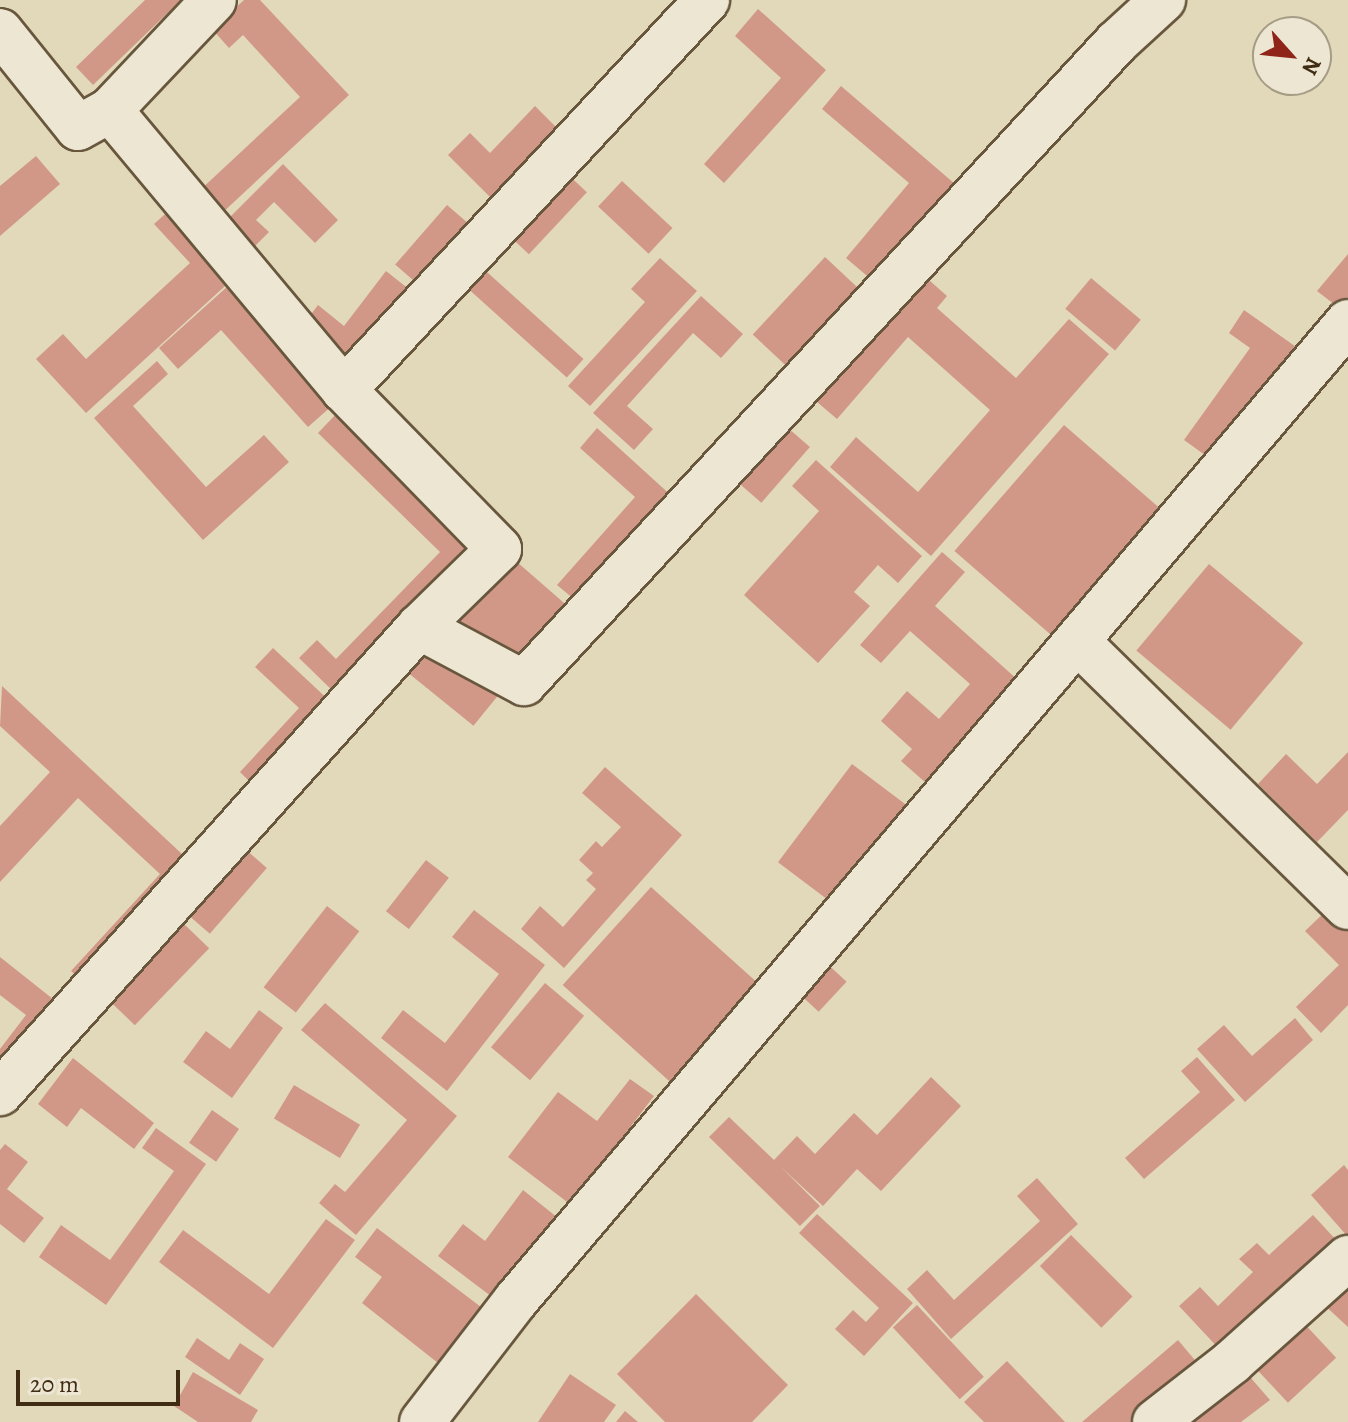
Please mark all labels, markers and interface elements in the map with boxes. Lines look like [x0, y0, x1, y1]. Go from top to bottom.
north arrow [1252, 16, 1332, 96]
text: N [1295, 52, 1329, 80]
scale bar [20, 1354, 184, 1404]
text: 20 m [30, 1368, 79, 1400]

